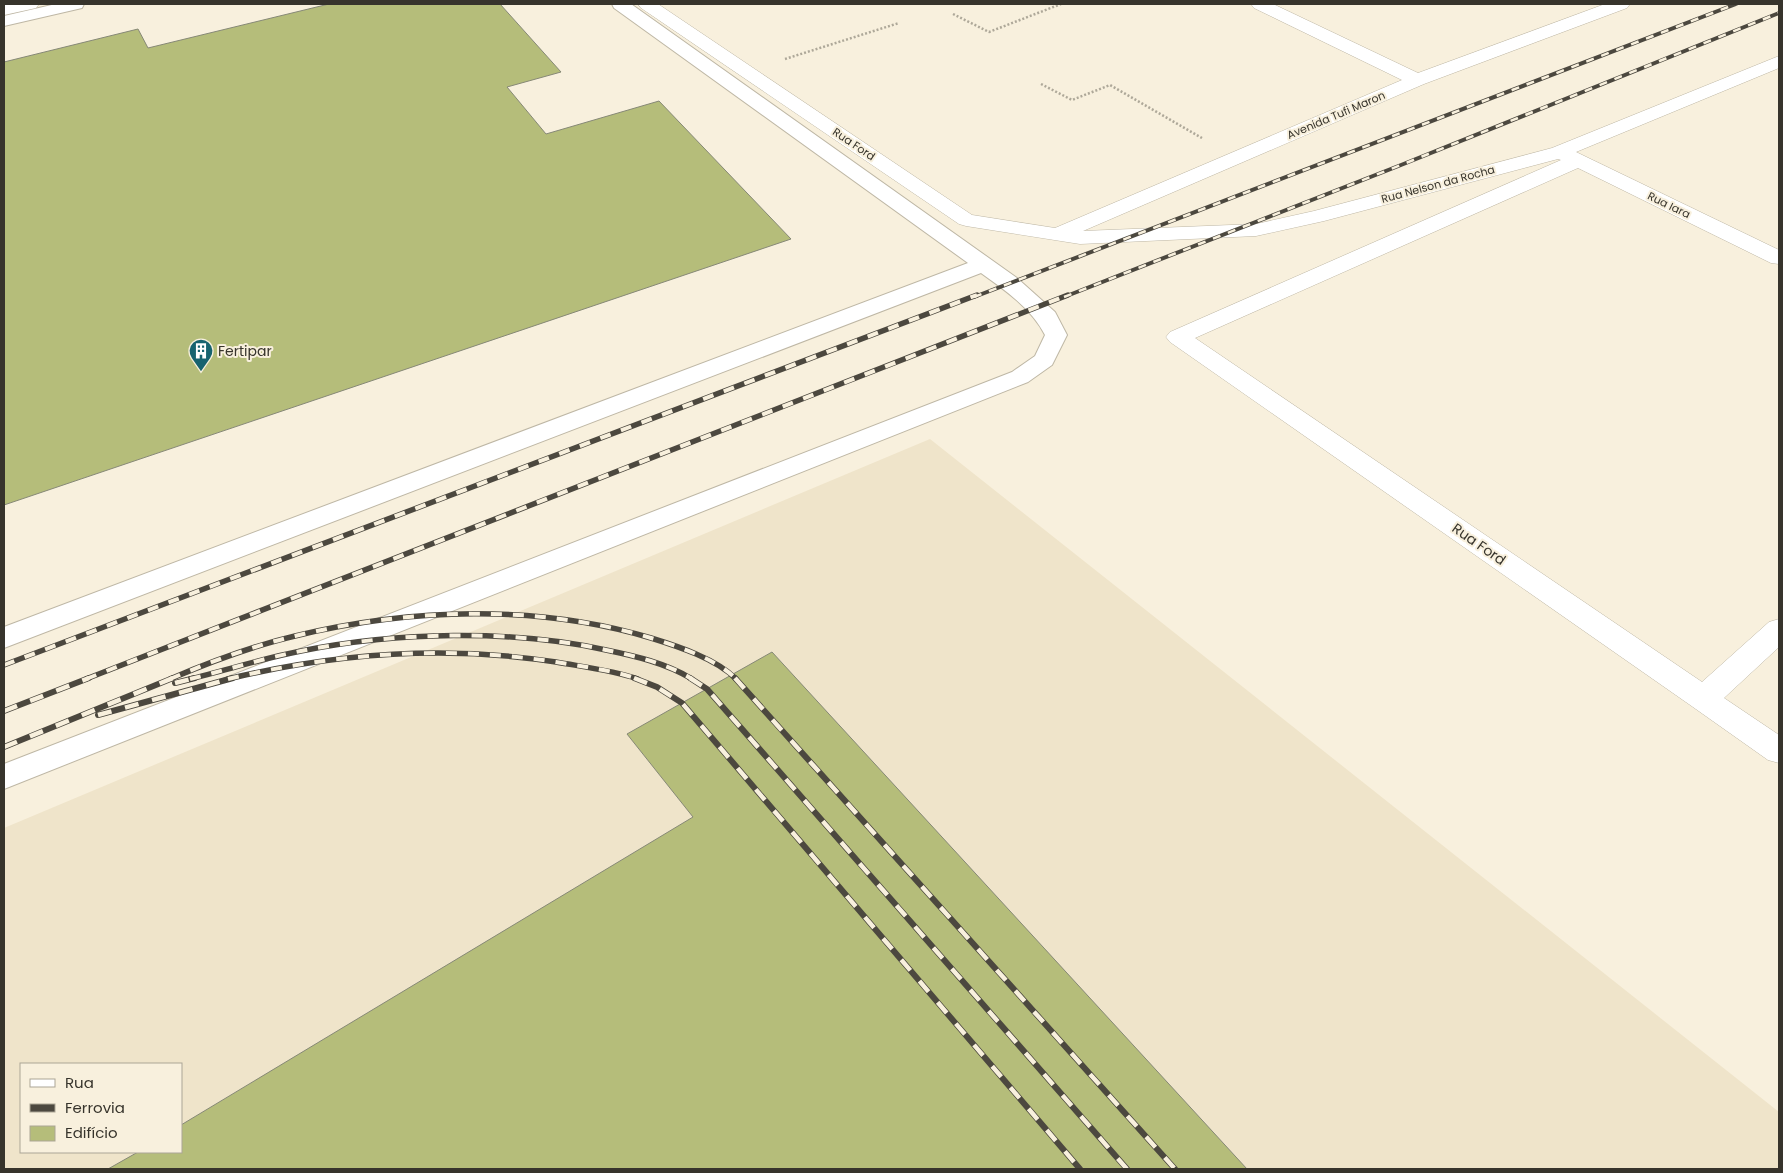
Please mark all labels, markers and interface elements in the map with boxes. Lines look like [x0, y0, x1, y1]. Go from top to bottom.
street label: Avenida Tufi Maron [1284, 87, 1388, 143]
street label: Rua Ford [830, 124, 878, 164]
street label: Rua Nelson da Rocha [1380, 161, 1496, 207]
street label: Rua Iara [1645, 188, 1693, 222]
building icon: Fertipar [188, 338, 214, 372]
place label: Fertipar [218, 341, 272, 361]
street label: Rua Ford [1448, 518, 1510, 570]
legend [20, 1063, 182, 1153]
text: Rua [65, 1072, 94, 1093]
text: Ferrovia [65, 1097, 125, 1118]
text: Edifício [65, 1122, 118, 1143]

